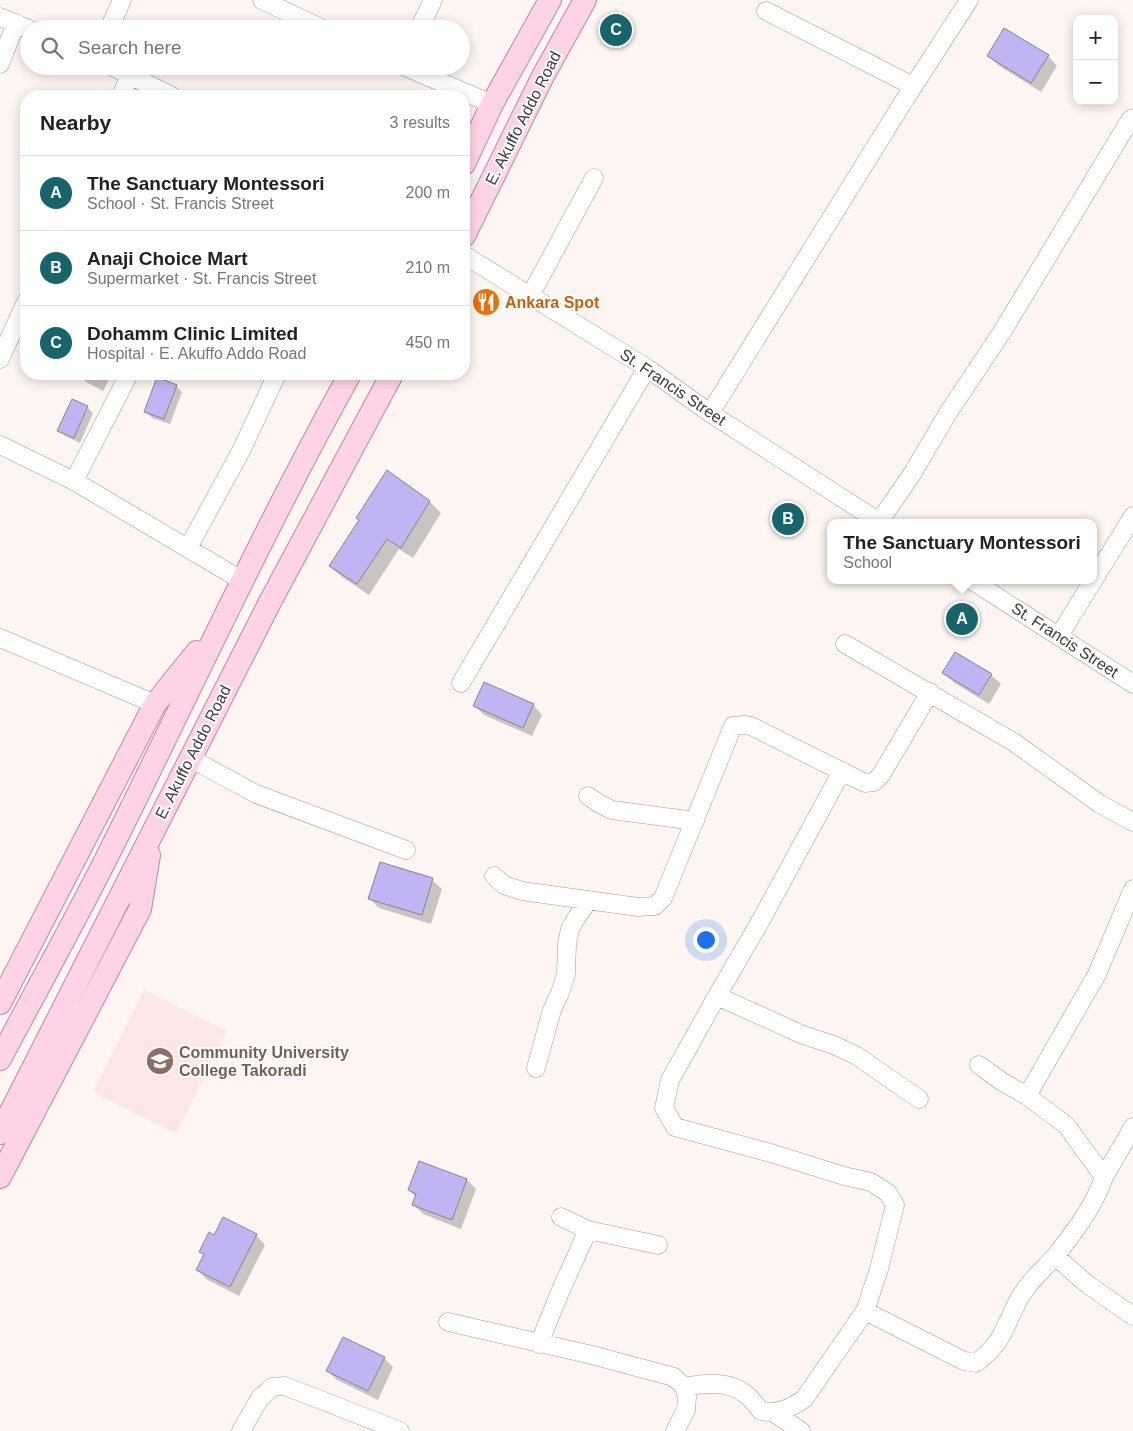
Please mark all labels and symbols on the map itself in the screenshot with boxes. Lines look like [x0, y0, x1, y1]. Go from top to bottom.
pin: C [600, 11, 632, 49]
street label: E. Akuffo Addo Road [482, 48, 564, 188]
restaurant icon: Ankara Spot [471, 287, 501, 317]
place label: Ankara Spot [505, 294, 600, 311]
street label: St. Francis Street [617, 345, 729, 429]
pin: B [772, 500, 804, 538]
street label: St. Francis Street [1009, 599, 1122, 681]
pin: A [946, 600, 978, 638]
street label: E. Akuffo Addo Road [152, 682, 234, 822]
your location [693, 927, 719, 953]
place label: Community University College Takoradi [179, 1044, 349, 1079]
school or university icon: Community University College Takoradi [145, 1046, 175, 1076]

